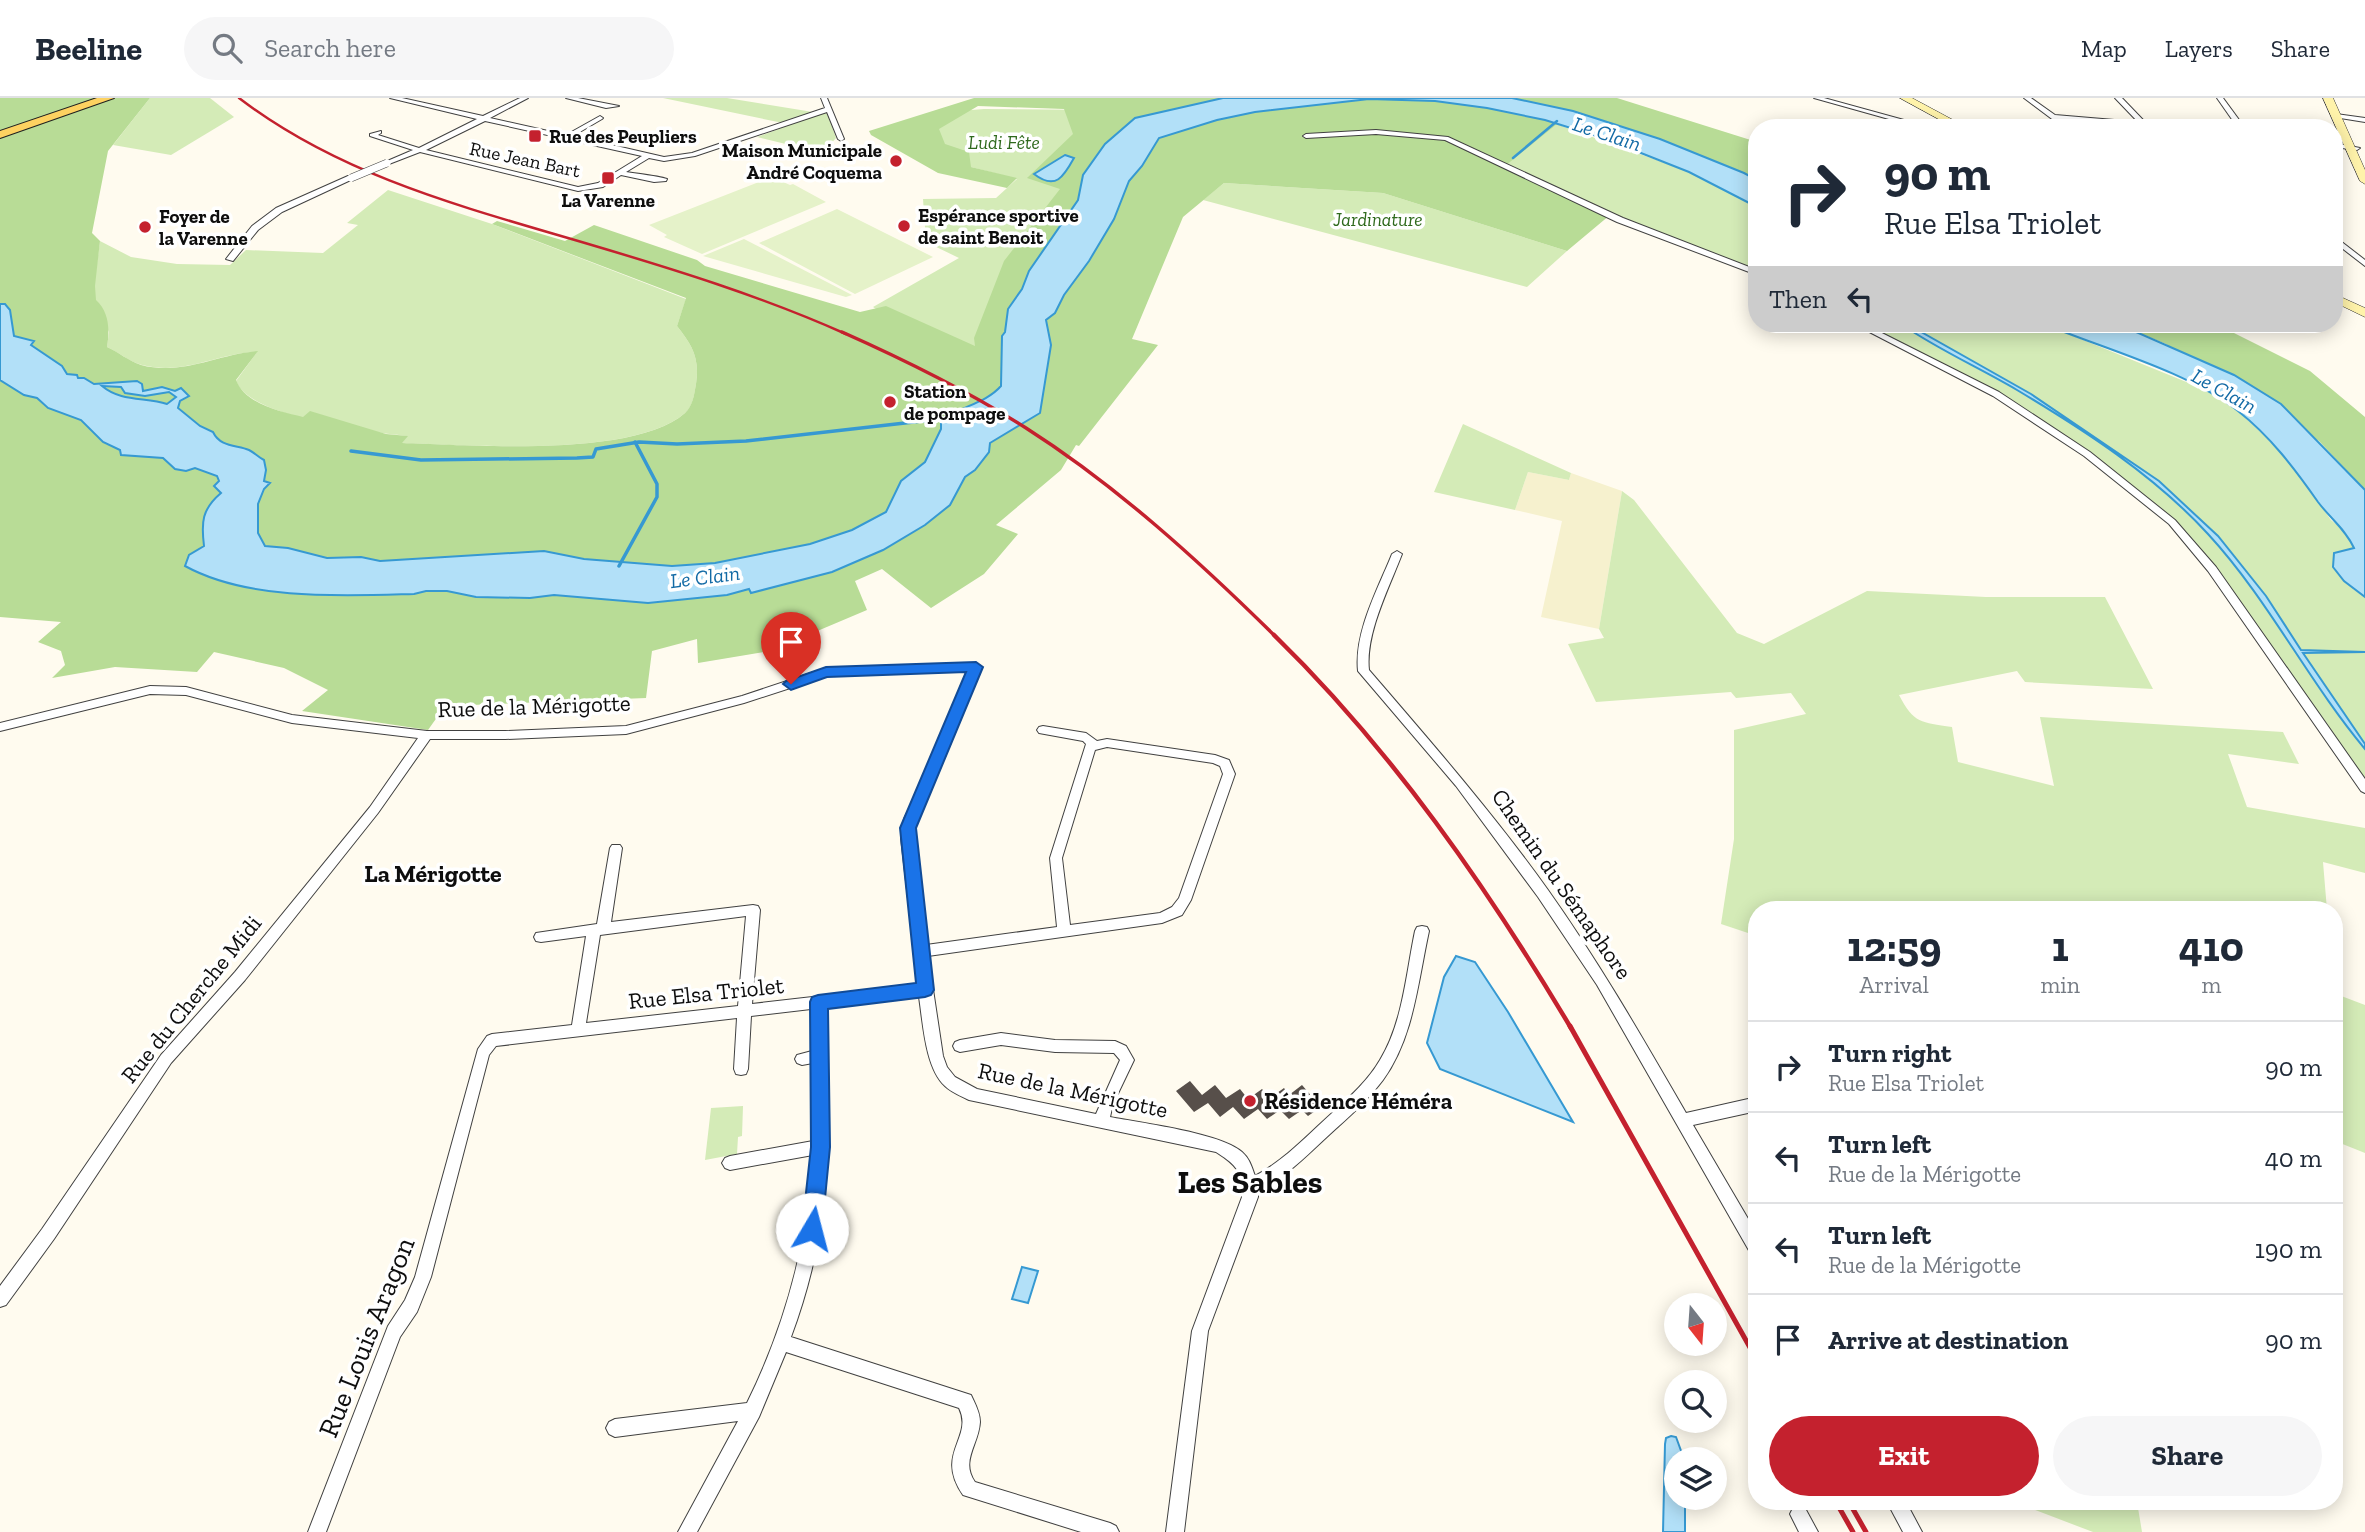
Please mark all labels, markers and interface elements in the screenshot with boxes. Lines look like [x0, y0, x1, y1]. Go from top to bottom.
search box [184, 17, 674, 80]
text: Beeline [35, 29, 142, 68]
icon: search [208, 29, 246, 67]
text: Search here [264, 32, 396, 64]
text: Map [2081, 34, 2127, 63]
text: Layers [2165, 34, 2233, 63]
text: Share [2271, 34, 2330, 63]
water label: Le Clain [1570, 111, 1644, 156]
place label: Rue des Peupliers [549, 125, 697, 148]
marker: Rue des Peupliers [527, 128, 543, 144]
park label: Ludi Fête [968, 131, 1040, 154]
street label: Rue Jean Bart [468, 137, 582, 182]
place label: Maison Municipale André Coquema [722, 139, 882, 184]
text: 90 m [1884, 144, 1991, 203]
icon: right [1769, 147, 1860, 238]
marker: Maison Municipale André Coquema [888, 153, 904, 169]
marker: La Varenne [600, 170, 616, 186]
place label: La Varenne [561, 189, 655, 212]
place label: Espérance sportive de saint Benoit [918, 204, 1079, 249]
text: Rue Elsa Triolet [1884, 204, 2101, 242]
place label: Foyer de la Varenne [159, 205, 248, 250]
park label: Jardinature [1332, 208, 1423, 231]
marker: Espérance sportive de saint Benoit [896, 218, 912, 234]
marker: Foyer de la Varenne [137, 219, 153, 235]
icon: left [1841, 280, 1879, 318]
text: Then [1769, 283, 1827, 315]
water label: Le Clain [2188, 363, 2261, 418]
place label: Station de pompage [904, 380, 1005, 425]
marker: Station de pompage [882, 394, 898, 410]
water label: Le Clain [669, 560, 741, 593]
pin [761, 612, 821, 684]
icon: arrive [772, 623, 810, 661]
street label: Rue de la Mérigotte [437, 689, 631, 723]
street label: Chemin du Sémaphore [1486, 783, 1638, 985]
district label: La Mérigotte [364, 859, 502, 888]
street label: Rue du Cherche Midi [115, 910, 267, 1088]
text: 12:59 [1847, 921, 1941, 972]
text: 1 [2052, 921, 2069, 972]
text: 410 [2179, 921, 2244, 972]
street label: Rue Elsa Triolet [627, 971, 786, 1015]
text: Arrival [1860, 971, 1929, 999]
text: min [2040, 971, 2080, 999]
text: m [2201, 971, 2221, 999]
text: Turn right [1828, 1037, 1951, 1069]
icon: right [1769, 1048, 1807, 1086]
text: 90 m [2265, 1051, 2322, 1083]
street label: Rue de la Mérigotte [976, 1056, 1170, 1124]
text: Rue Elsa Triolet [1828, 1069, 1984, 1097]
place label: Résidence Héméra [1264, 1087, 1453, 1115]
marker: Résidence Héméra [1242, 1093, 1258, 1109]
text: Turn left [1828, 1128, 1931, 1160]
icon: left [1769, 1139, 1807, 1177]
text: 40 m [2265, 1142, 2322, 1174]
text: Rue de la Mérigotte [1828, 1160, 2021, 1188]
district label: Les Sables [1178, 1163, 1322, 1201]
position arrow [775, 1192, 849, 1266]
text: Turn left [1828, 1219, 1931, 1251]
icon: left [1769, 1230, 1807, 1268]
street label: Rue Louis Aragon [311, 1232, 422, 1442]
text: 190 m [2255, 1233, 2322, 1265]
text: Rue de la Mérigotte [1828, 1251, 2021, 1279]
north arrow [1664, 1293, 1727, 1356]
map controls [1664, 1293, 1727, 1510]
icon: arrive [1769, 1321, 1807, 1359]
text: Arrive at destination [1828, 1324, 2068, 1356]
text: 90 m [2265, 1324, 2322, 1356]
button: search [1664, 1370, 1727, 1433]
button: Exit [1769, 1416, 2039, 1496]
button: Share [2053, 1416, 2322, 1496]
button: layers [1664, 1447, 1727, 1510]

